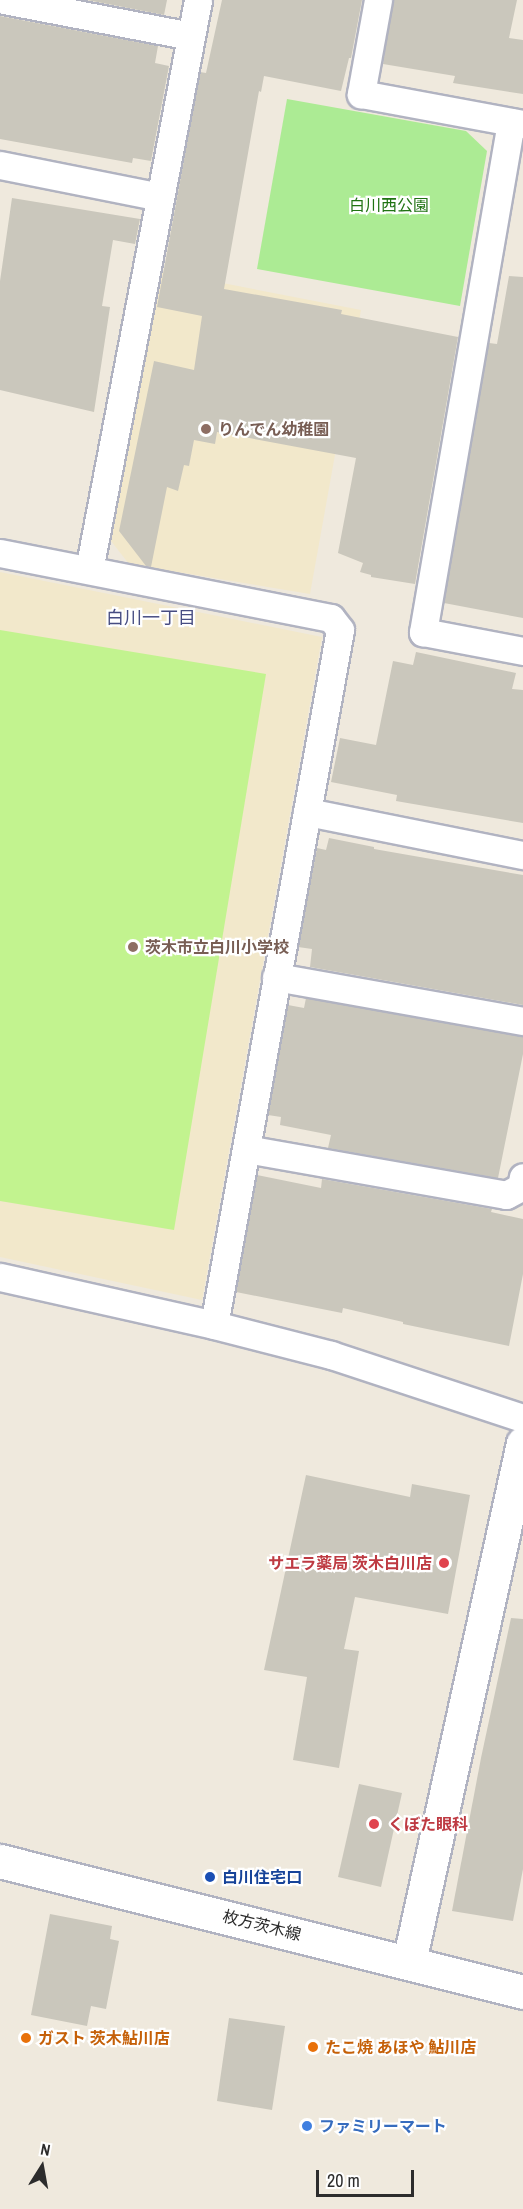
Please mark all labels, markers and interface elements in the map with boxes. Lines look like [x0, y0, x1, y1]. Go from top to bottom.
park label: 白川西公園 [349, 195, 429, 215]
place label: りんでん幼稚園 [218, 419, 330, 439]
marker: りんでん幼稚園 [199, 422, 213, 436]
district label: 白川一丁目 [106, 607, 196, 629]
place label: 茨木市立白川小学校 [145, 937, 289, 957]
marker: 茨木市立白川小学校 [126, 940, 140, 954]
place label: サエラ薬局 茨木白川店 [268, 1553, 432, 1573]
marker: サエラ薬局 茨木白川店 [437, 1556, 451, 1570]
place label: くぼた眼科 [388, 1814, 468, 1834]
marker: くぼた眼科 [365, 1815, 383, 1833]
place label: 白川住宅口 [222, 1867, 302, 1887]
marker: 白川住宅口 [203, 1870, 217, 1884]
street label: 枚方茨木線 [221, 1906, 303, 1944]
place label: ガスト 茨木鮎川店 [38, 2028, 170, 2048]
marker: ガスト 茨木鮎川店 [19, 2031, 33, 2045]
place label: たこ焼 あほや 鮎川店 [325, 2037, 476, 2057]
marker: たこ焼 あほや 鮎川店 [306, 2040, 320, 2054]
place label: ファミリーマート [319, 2116, 447, 2136]
marker: ファミリーマート [300, 2119, 314, 2133]
north arrow [12, 2137, 72, 2197]
text: N [39, 2138, 52, 2161]
scale bar [319, 2158, 416, 2196]
text: 20 m [327, 2168, 360, 2193]

